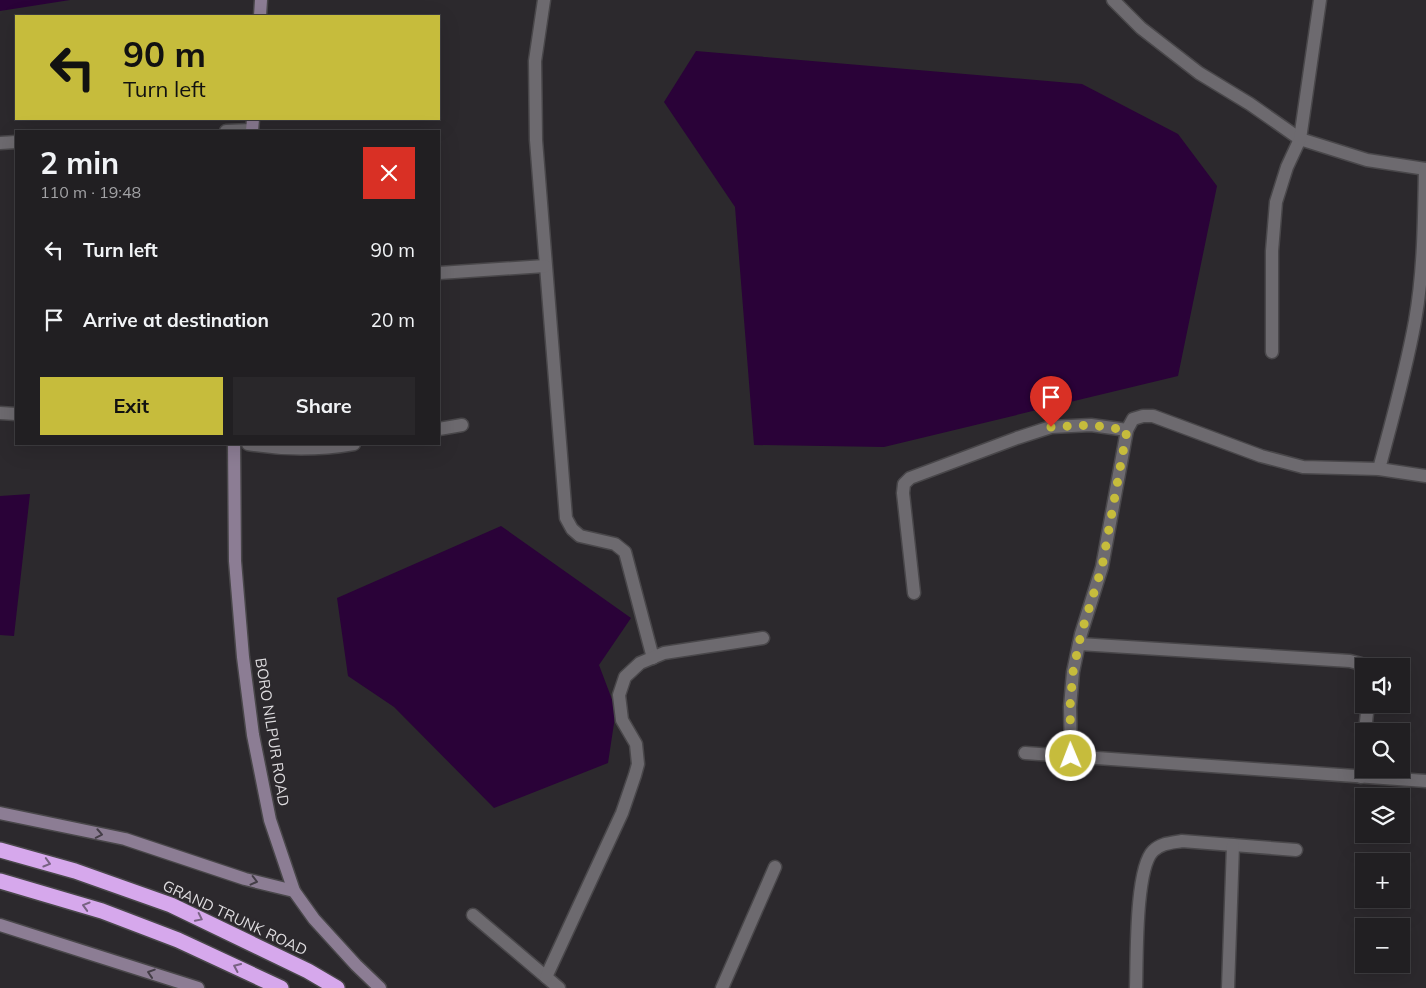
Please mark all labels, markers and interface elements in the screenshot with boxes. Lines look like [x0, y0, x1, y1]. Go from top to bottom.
text: 90 m [123, 32, 206, 76]
icon: left [40, 35, 105, 100]
text: Turn left [123, 75, 206, 103]
text: 2 min [40, 144, 119, 182]
button: close [363, 147, 415, 199]
text: 110 m · 19:48 [40, 182, 141, 202]
icon: left [40, 236, 68, 264]
text: Turn left [83, 238, 158, 262]
text: 90 m [371, 238, 415, 262]
icon: arrive [40, 306, 68, 334]
text: Arrive at destination [83, 308, 269, 332]
text: 20 m [371, 308, 415, 332]
pin [1030, 376, 1072, 427]
button: Exit [40, 377, 223, 435]
button: Share [233, 377, 415, 435]
icon: arrive [1037, 383, 1065, 411]
street label: BORO NILPUR ROAD [251, 656, 294, 807]
map controls [1355, 658, 1410, 973]
button: sound [1355, 658, 1410, 713]
button: search [1355, 723, 1410, 778]
position arrow [1044, 729, 1096, 781]
button: layers [1355, 788, 1410, 843]
one-way arrow [95, 828, 103, 839]
button: + [1355, 853, 1410, 908]
one-way arrow [42, 858, 50, 868]
one-way arrow [250, 875, 259, 886]
street label: GRAND TRUNK ROAD [160, 876, 311, 959]
one-way arrow [82, 901, 91, 912]
one-way arrow [194, 912, 203, 922]
button: − [1355, 918, 1410, 973]
one-way arrow [233, 962, 242, 973]
one-way arrow [148, 969, 156, 979]

